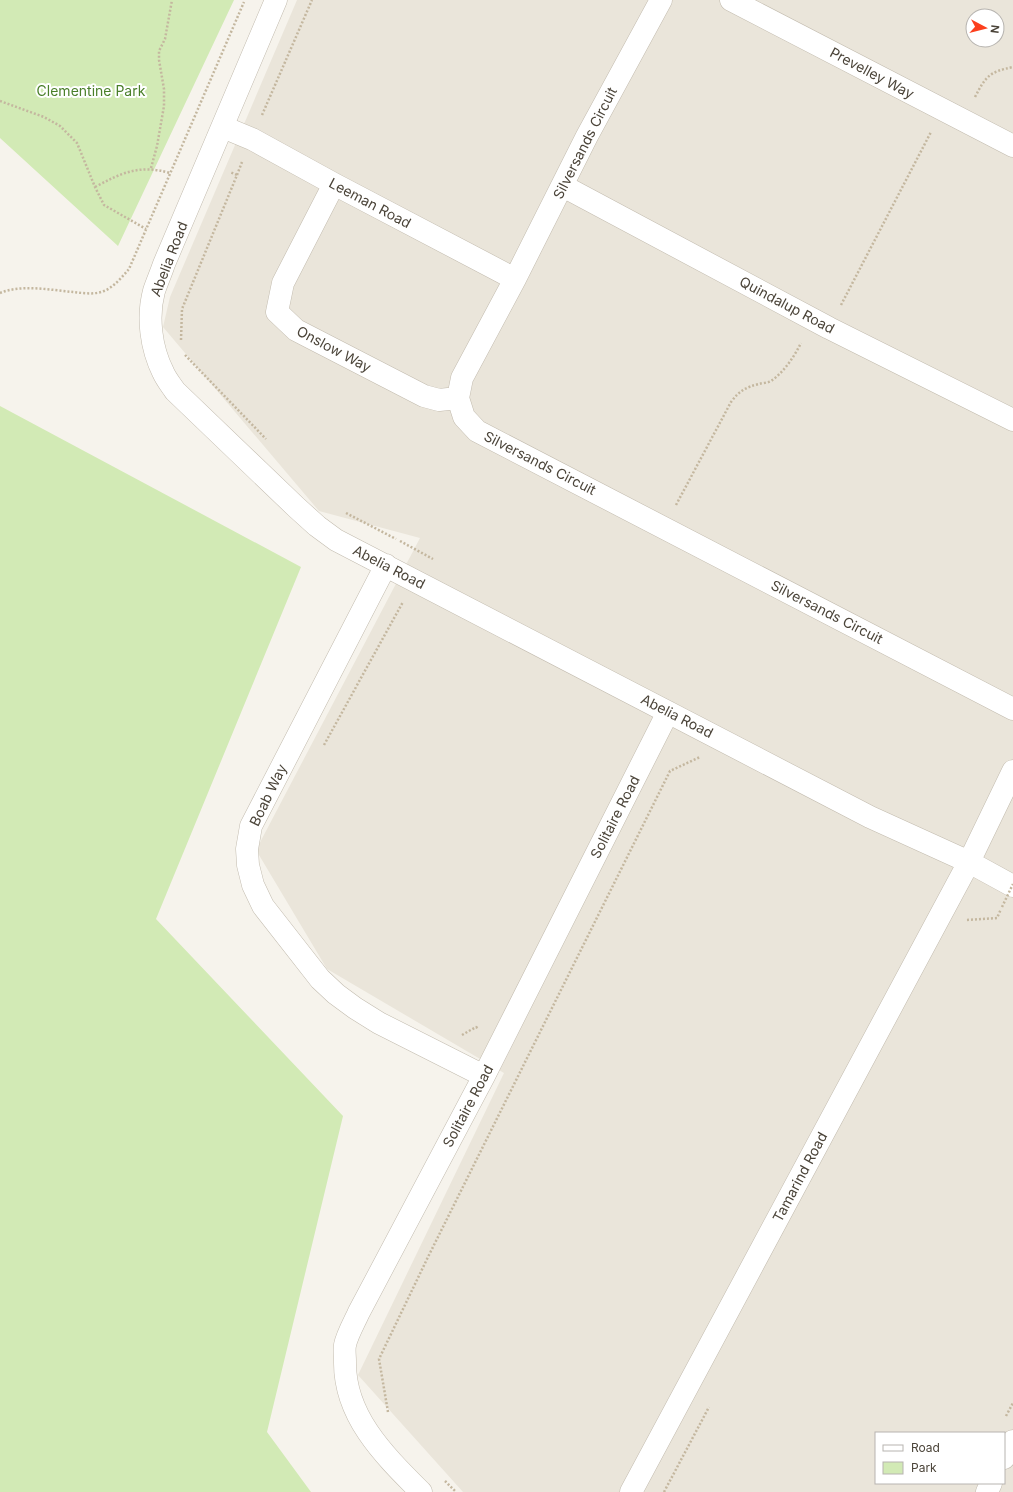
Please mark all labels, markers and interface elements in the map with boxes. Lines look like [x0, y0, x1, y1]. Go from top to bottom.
north arrow [965, 8, 1005, 48]
text: N [987, 24, 1002, 34]
street label: Prevelley Way [827, 43, 917, 102]
park label: Clementine Park [37, 82, 146, 99]
street label: Silversands Circuit [549, 84, 620, 202]
street label: Leeman Road [326, 174, 414, 231]
street label: Abelia Road [146, 219, 191, 299]
street label: Quindalup Road [737, 272, 838, 337]
street label: Onslow Way [294, 322, 374, 375]
street label: Silversands Circuit [481, 427, 599, 498]
street label: Abelia Road [350, 541, 428, 592]
street label: Silversands Circuit [768, 576, 886, 647]
street label: Abelia Road [638, 690, 716, 741]
street label: Boab Way [245, 761, 290, 828]
street label: Solitaire Road [586, 772, 643, 861]
street label: Solitaire Road [439, 1062, 496, 1150]
street label: Tamarind Road [769, 1129, 830, 1225]
legend [875, 1432, 1005, 1484]
text: Road [911, 1440, 940, 1455]
text: Park [911, 1460, 937, 1475]

